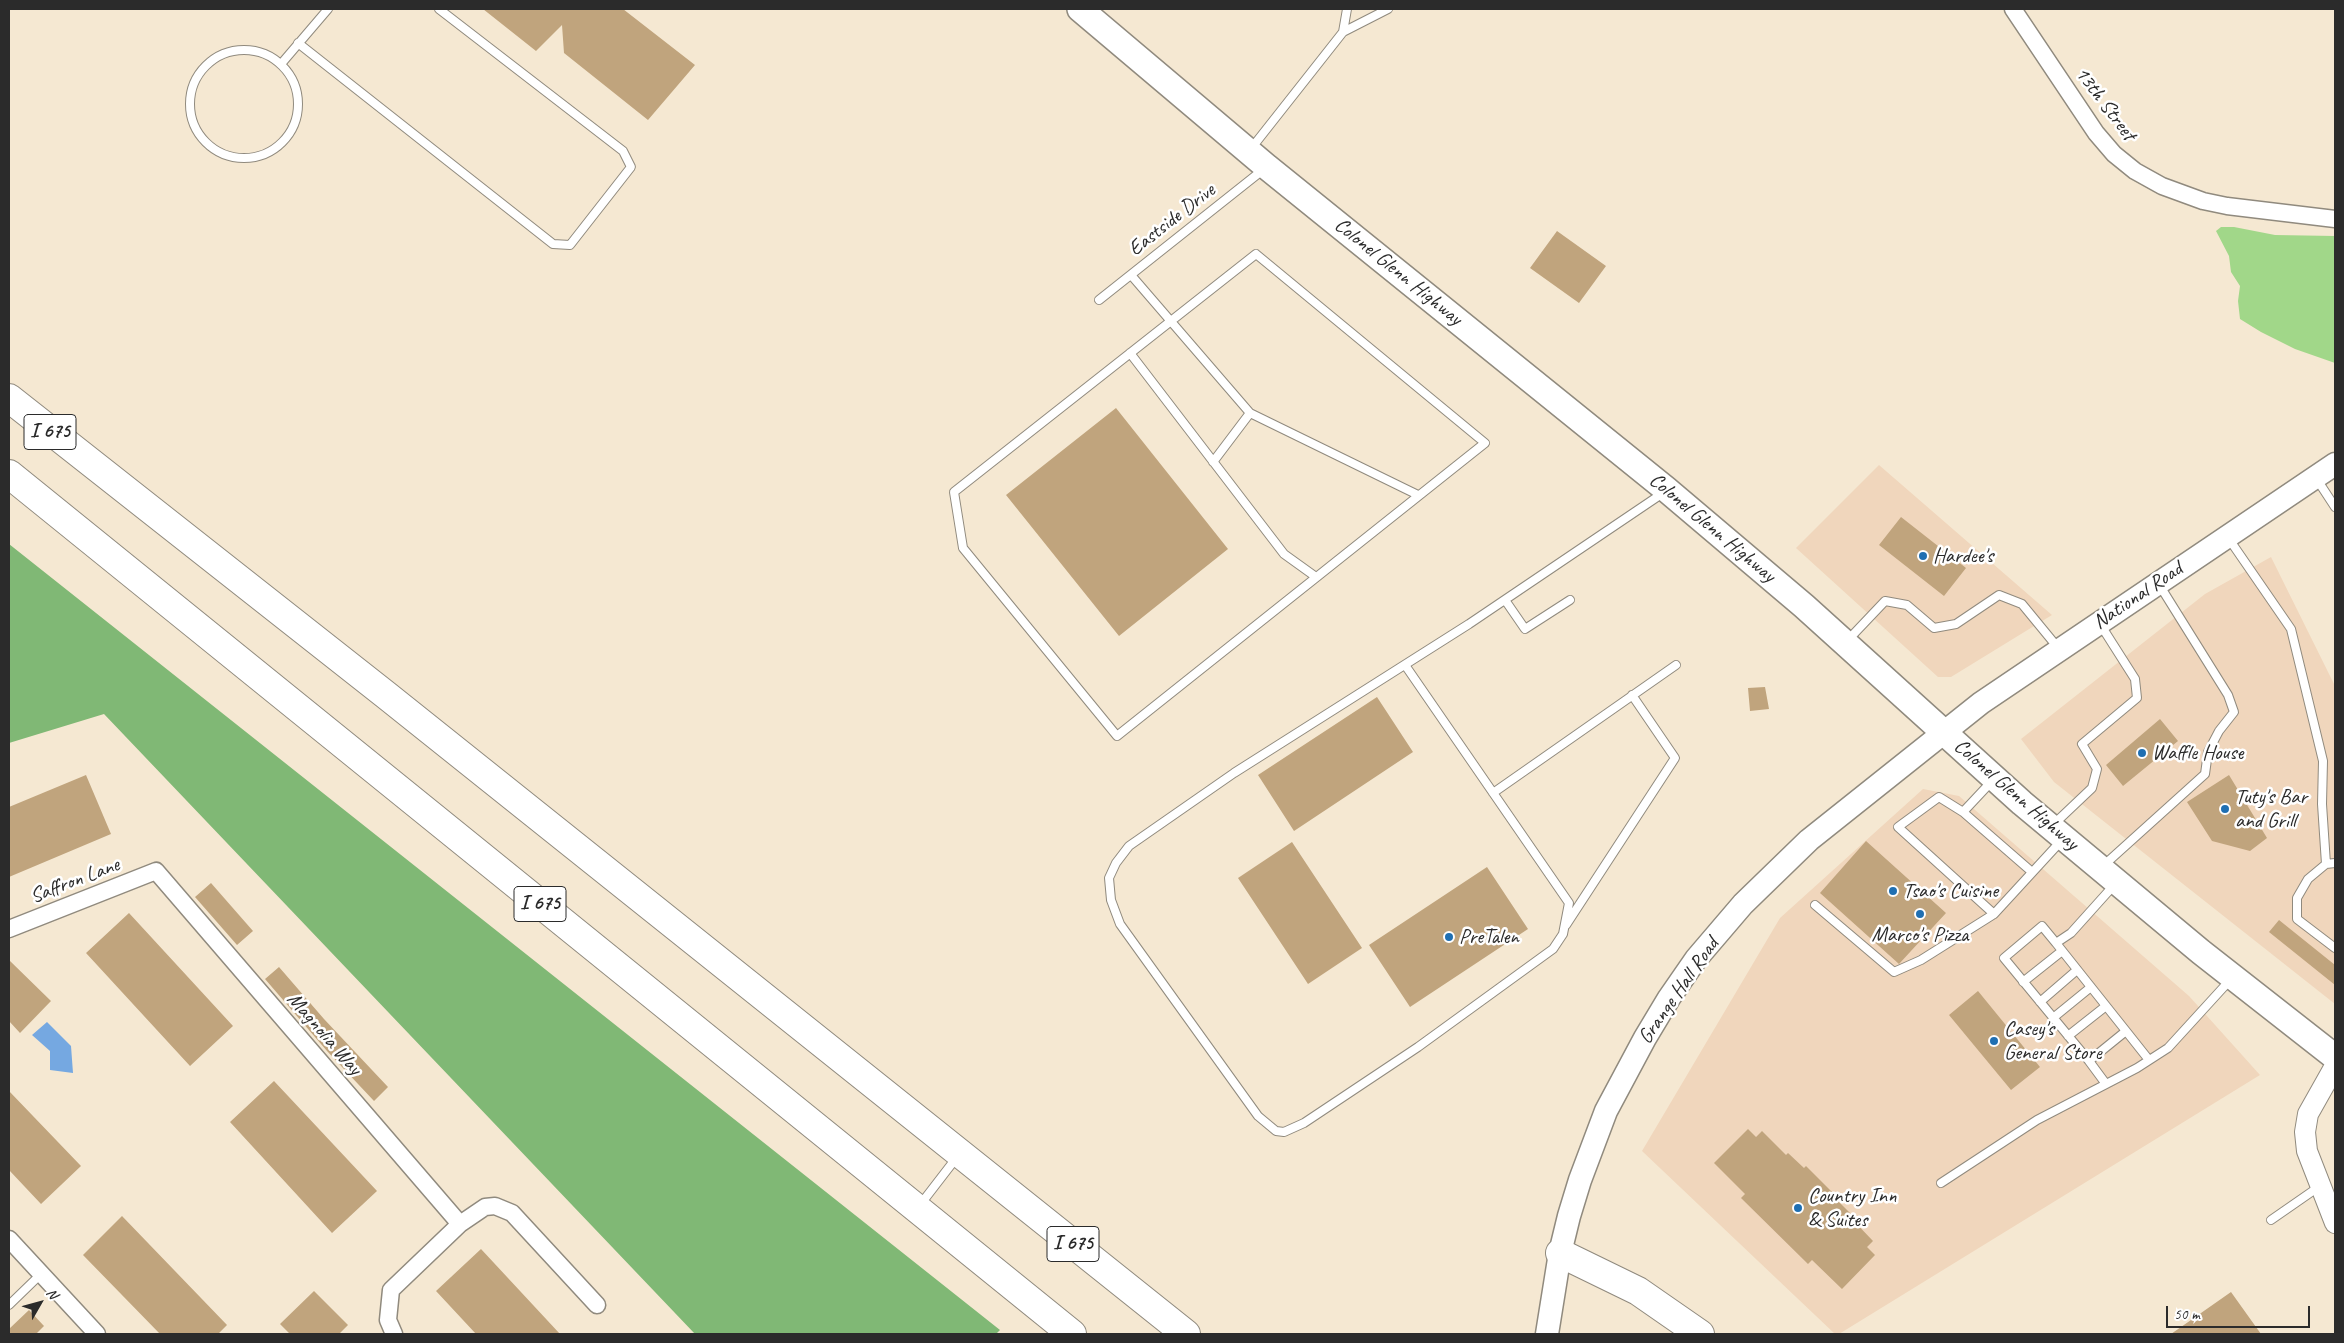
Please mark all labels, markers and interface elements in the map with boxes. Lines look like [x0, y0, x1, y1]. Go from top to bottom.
street label: 13th Street [2069, 62, 2141, 146]
street label: Eastside Drive [1124, 178, 1220, 262]
street label: Colonel Glenn Highway [1329, 213, 1467, 331]
road number: I 675 [24, 414, 76, 450]
street label: Colonel Glenn Highway [1644, 468, 1780, 588]
place label: Hardee's [1933, 543, 1993, 569]
marker: Hardee's [1917, 550, 1929, 562]
street label: National Road [2088, 557, 2188, 635]
street label: Colonel Glenn Highway [1948, 734, 2084, 856]
place label: Waffle House [2152, 740, 2243, 766]
marker: Waffle House [2136, 747, 2148, 759]
place label: Tuty's Bar and Grill [2235, 784, 2307, 834]
marker: Tuty's Bar and Grill [2219, 803, 2231, 815]
street label: Saffron Lane [27, 852, 123, 910]
place label: Tsao's Cuisine [1903, 878, 1998, 904]
marker: Tsao's Cuisine [1887, 885, 1899, 897]
road number: I 675 [514, 886, 566, 922]
marker: Marco's Pizza [1914, 908, 1926, 920]
place label: Marco's Pizza [1872, 922, 1968, 948]
place label: PreTalen [1459, 924, 1519, 950]
marker: PreTalen [1443, 931, 1455, 943]
street label: Grange Hall Road [1633, 933, 1725, 1049]
street label: Magnolia Way [281, 987, 367, 1081]
place label: Casey's General Store [2004, 1016, 2102, 1066]
marker: Casey's General Store [1988, 1035, 2000, 1047]
place label: Country Inn & Suites [1808, 1183, 1896, 1233]
marker: Country Inn & Suites [1792, 1202, 1804, 1214]
road number: I 675 [1047, 1226, 1099, 1262]
north arrow [15, 1278, 65, 1328]
text: N [43, 1285, 62, 1302]
scale bar [2169, 1296, 2313, 1328]
text: 50 m [2174, 1305, 2200, 1324]

